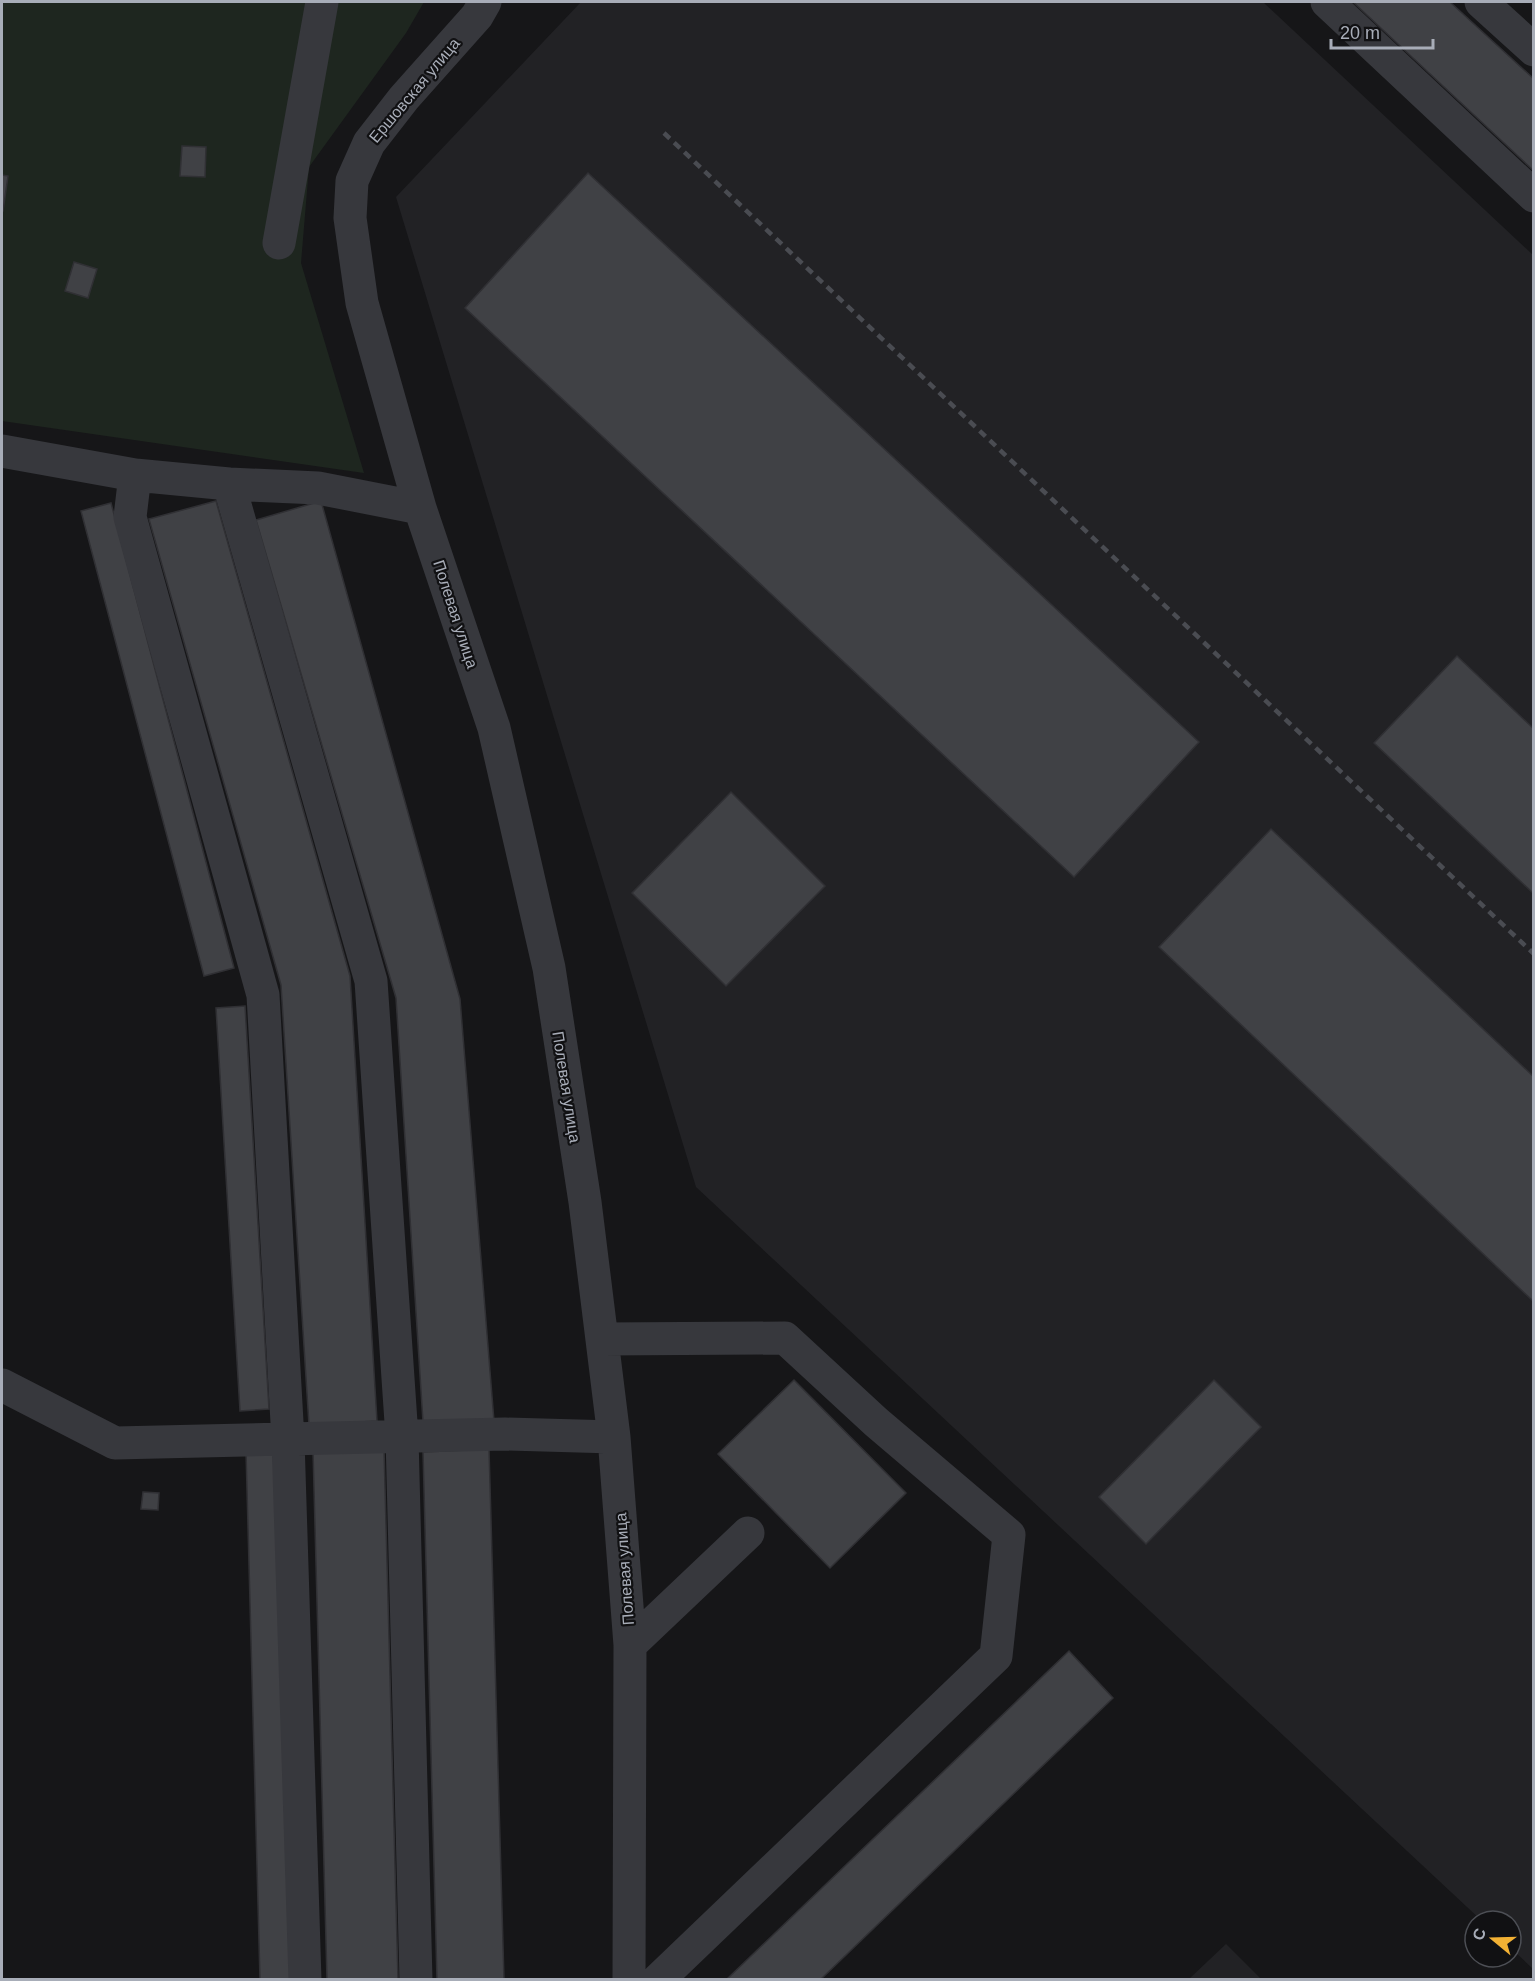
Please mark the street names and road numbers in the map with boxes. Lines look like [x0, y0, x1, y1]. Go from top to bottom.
street label: Ершовская улица [366, 35, 463, 146]
street label: Полевая улица [430, 558, 481, 670]
street label: Полевая улица [549, 1030, 584, 1144]
street label: Полевая улица [612, 1512, 637, 1626]

